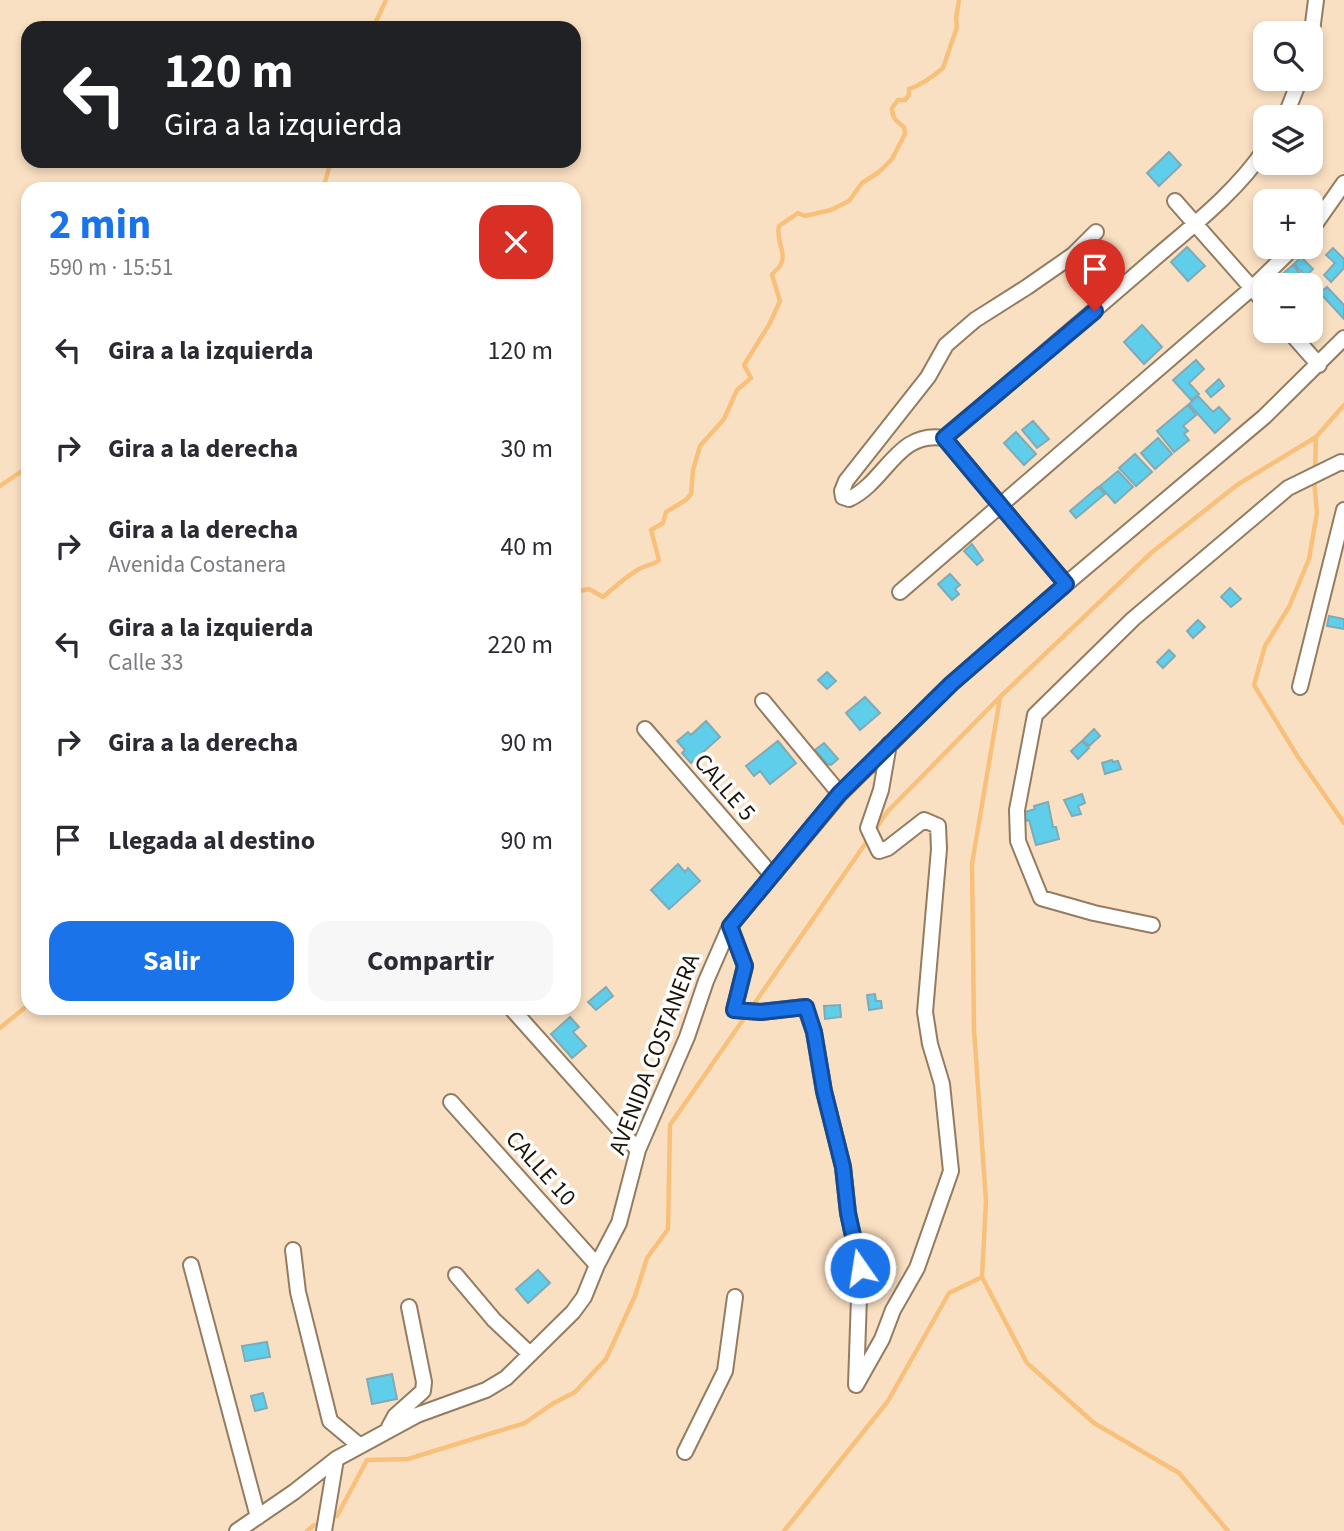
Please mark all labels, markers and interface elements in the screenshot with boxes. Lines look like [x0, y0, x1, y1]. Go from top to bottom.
map controls [1253, 21, 1323, 343]
button: search [1253, 21, 1323, 91]
text: 120 m [164, 37, 293, 107]
icon: left [49, 49, 140, 140]
text: Gira a la izquierda [164, 102, 402, 148]
button: layers [1253, 105, 1323, 175]
button: + [1253, 189, 1323, 259]
text: 2 min [49, 195, 151, 255]
button: close [479, 205, 553, 279]
pin [1065, 239, 1125, 311]
icon: arrive [1076, 250, 1114, 288]
text: 590 m · 15:51 [49, 251, 173, 284]
button: − [1253, 273, 1323, 343]
icon: left [49, 331, 87, 369]
text: Gira a la izquierda [108, 332, 313, 369]
text: 120 m [487, 332, 553, 369]
icon: right [49, 429, 87, 467]
text: Gira a la derecha [108, 430, 298, 467]
text: 30 m [500, 430, 553, 467]
text: Gira a la derecha [108, 511, 298, 548]
icon: right [49, 527, 87, 565]
text: 40 m [500, 528, 553, 565]
text: Avenida Costanera [108, 548, 286, 581]
text: Gira a la izquierda [108, 609, 313, 646]
icon: left [49, 625, 87, 663]
text: 220 m [487, 626, 553, 663]
text: Calle 33 [108, 646, 183, 679]
icon: right [49, 723, 87, 761]
text: Gira a la derecha [108, 724, 298, 761]
text: 90 m [500, 724, 553, 761]
street label: CALLE 5 [685, 746, 764, 829]
icon: arrive [49, 821, 87, 859]
text: Llegada al destino [108, 822, 315, 859]
text: 90 m [500, 822, 553, 859]
button: Salir [49, 921, 294, 1001]
button: Compartir [308, 921, 553, 1001]
street label: AVENIDA COSTANERA [600, 949, 709, 1160]
street label: CALLE 10 [497, 1123, 584, 1214]
position arrow [823, 1231, 897, 1305]

